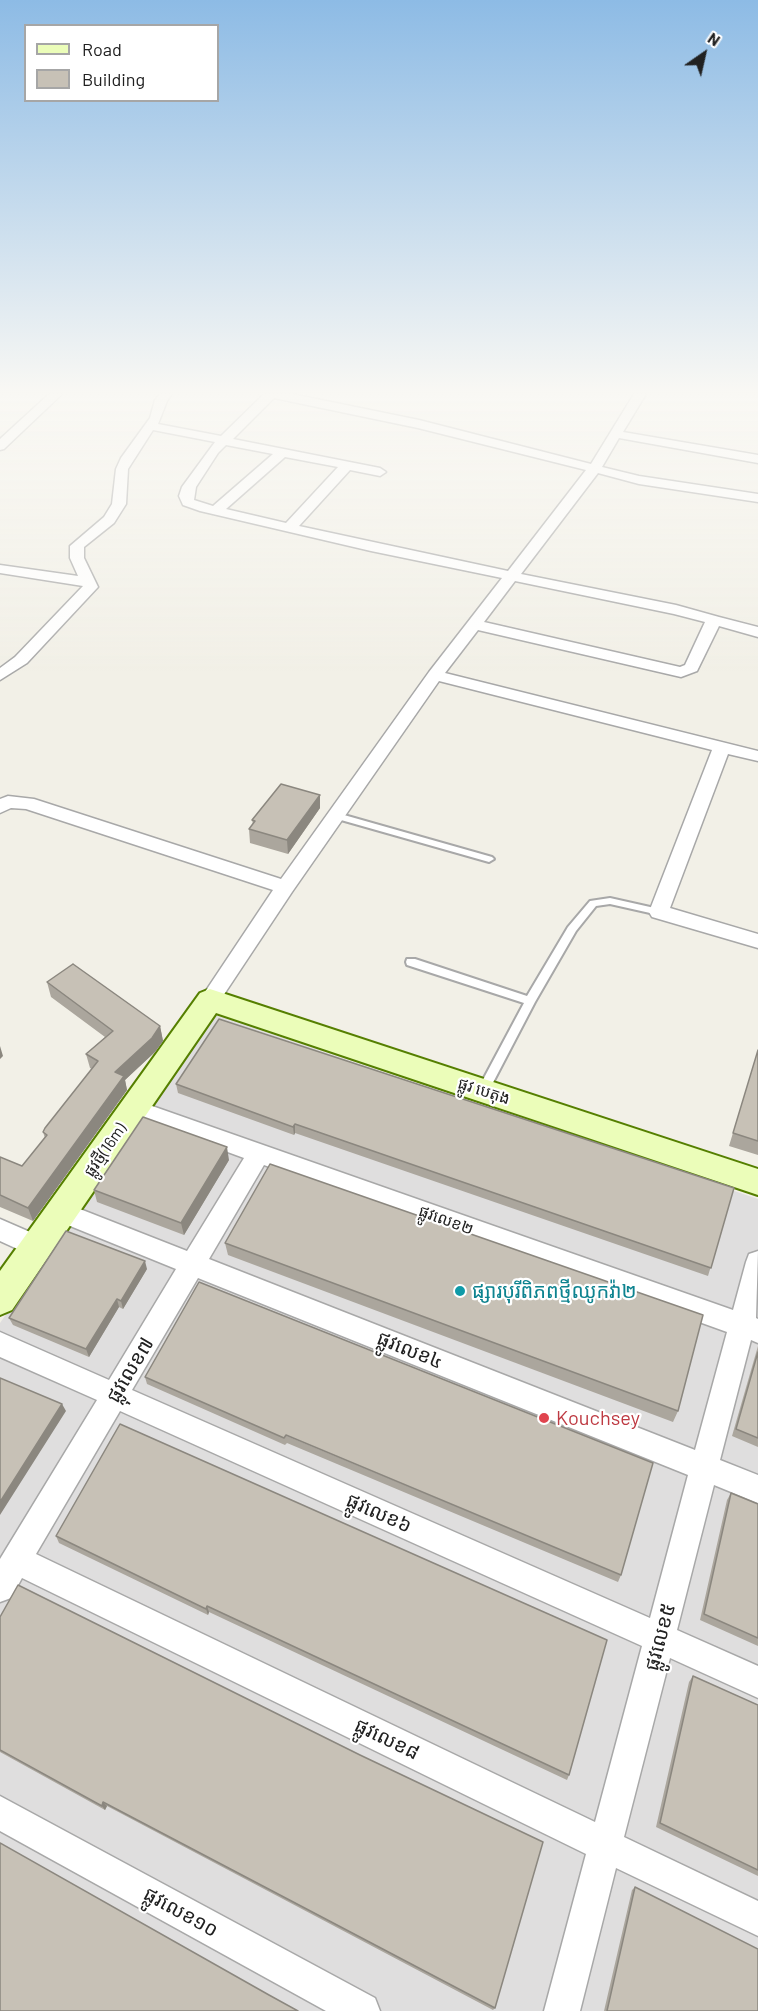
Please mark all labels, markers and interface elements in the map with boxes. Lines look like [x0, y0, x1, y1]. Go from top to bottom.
legend [24, 24, 219, 102]
north arrow [674, 24, 734, 84]
text: N [705, 28, 724, 50]
text: Road [82, 38, 122, 60]
text: Building [82, 68, 145, 90]
street label: ផ្លូវ បេតុង [456, 1074, 512, 1108]
street label: ផ្លូវថ្មី(16m) [80, 1120, 130, 1180]
street label: ផ្លូវលេខ២ [416, 1201, 476, 1239]
place label: ផ្សារបុរីពិភពថ្មីឈូកវ៉ា២ [472, 1279, 636, 1303]
marker: ផ្សារបុរីពិភពថ្មីឈូកវ៉ា២ [453, 1284, 467, 1298]
street label: ផ្លូវលេខ៤ [374, 1326, 446, 1374]
street label: ផ្លុវលេខ៧ [101, 1333, 159, 1407]
place label: Kouchsey [556, 1406, 640, 1430]
marker: Kouchsey [537, 1411, 551, 1425]
street label: ផ្លូវលេខ៦ [343, 1488, 415, 1538]
street label: ផ្លូវលេខ៥ [639, 1601, 681, 1673]
street label: ផ្លូវលេខ៨ [351, 1713, 423, 1765]
street label: ផ្លូវលេខ១០ [139, 1882, 223, 1942]

